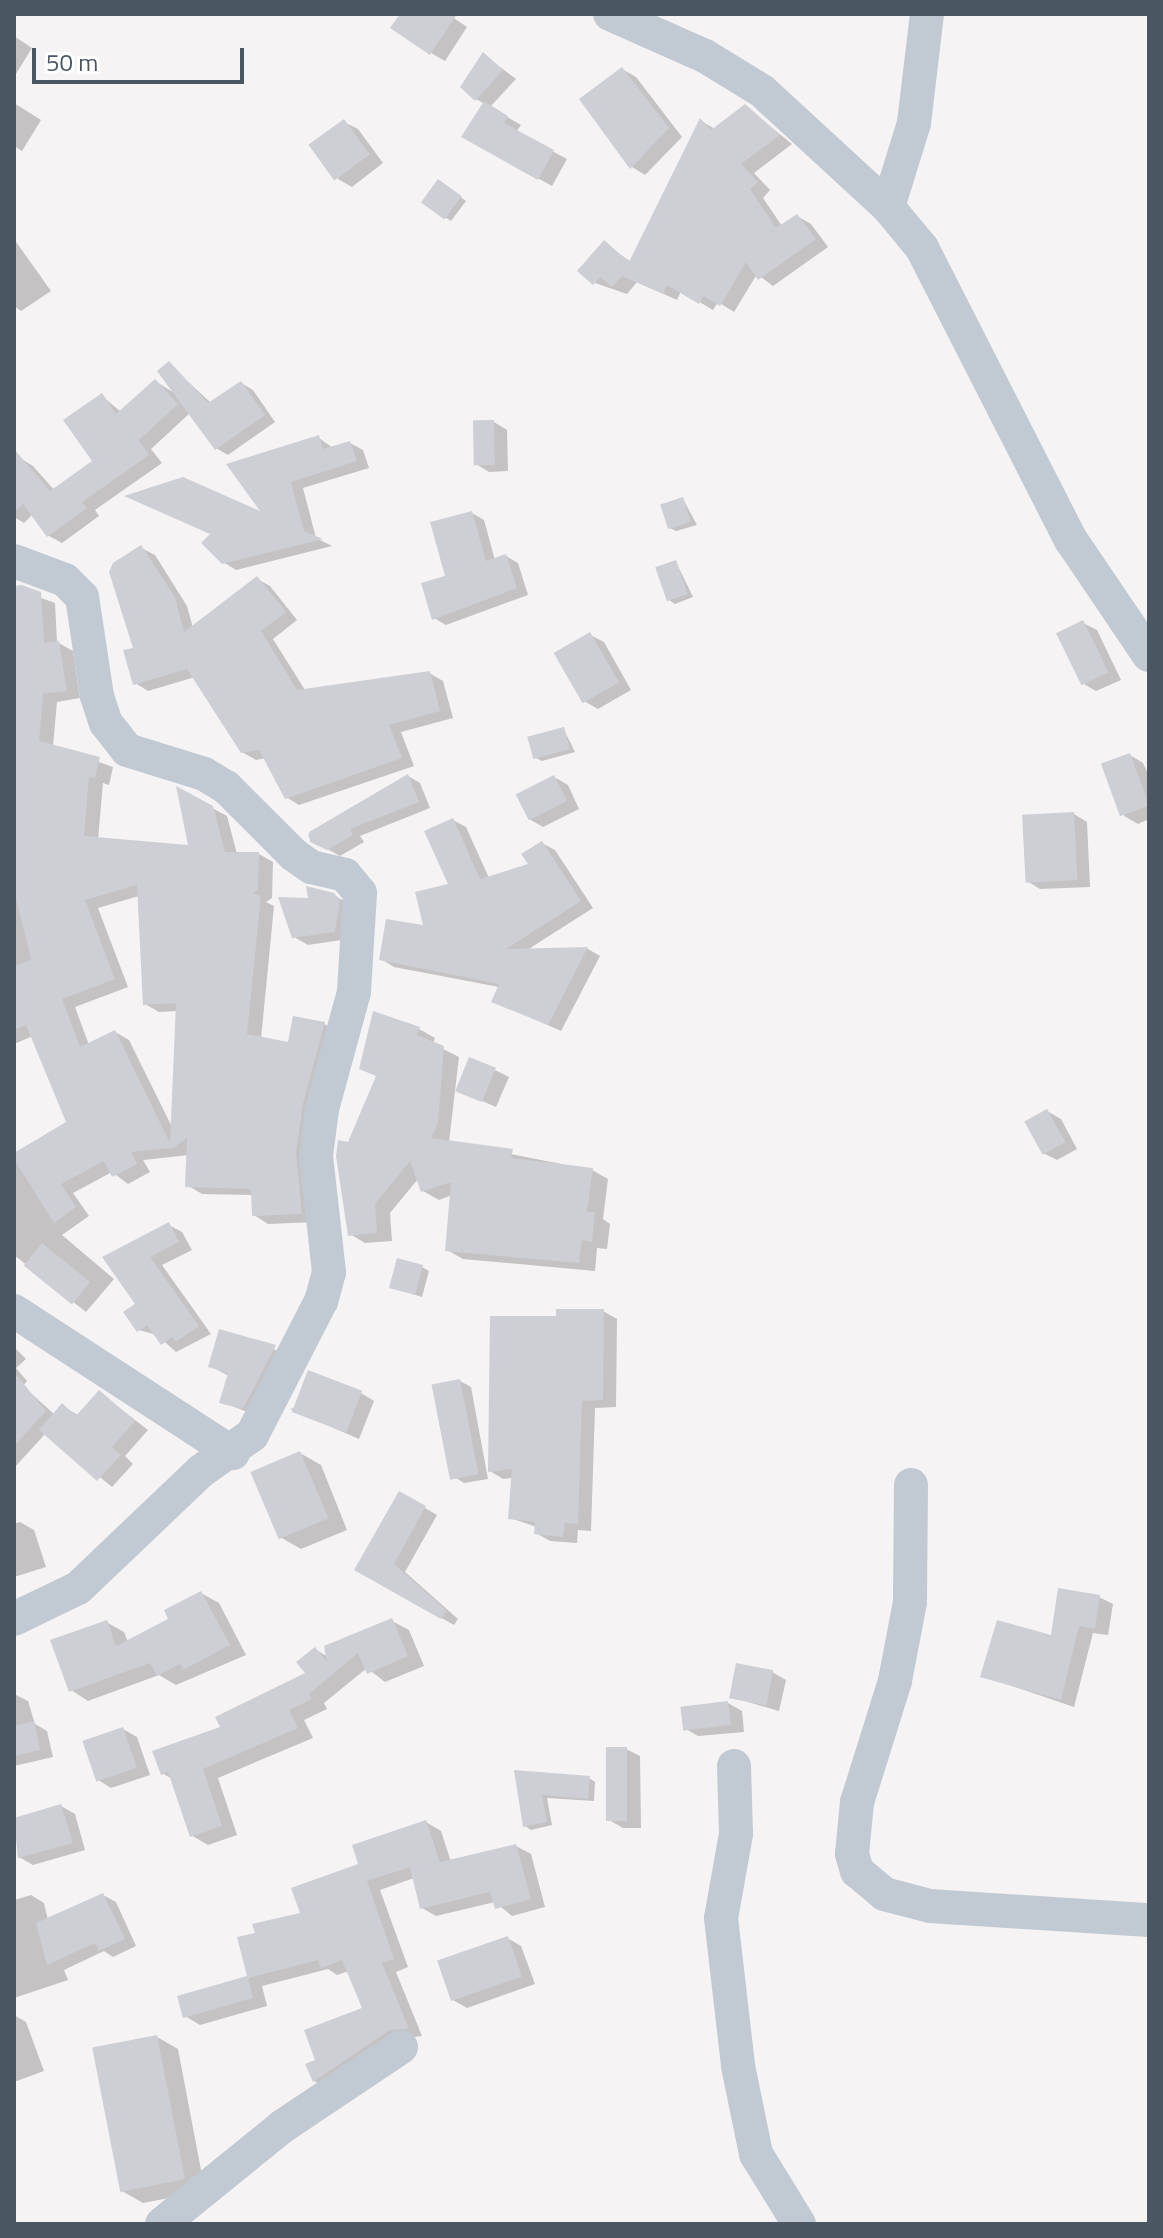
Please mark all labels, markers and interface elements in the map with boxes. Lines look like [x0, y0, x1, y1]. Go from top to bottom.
scale bar [36, 32, 248, 82]
text: 50 m [46, 44, 98, 80]

